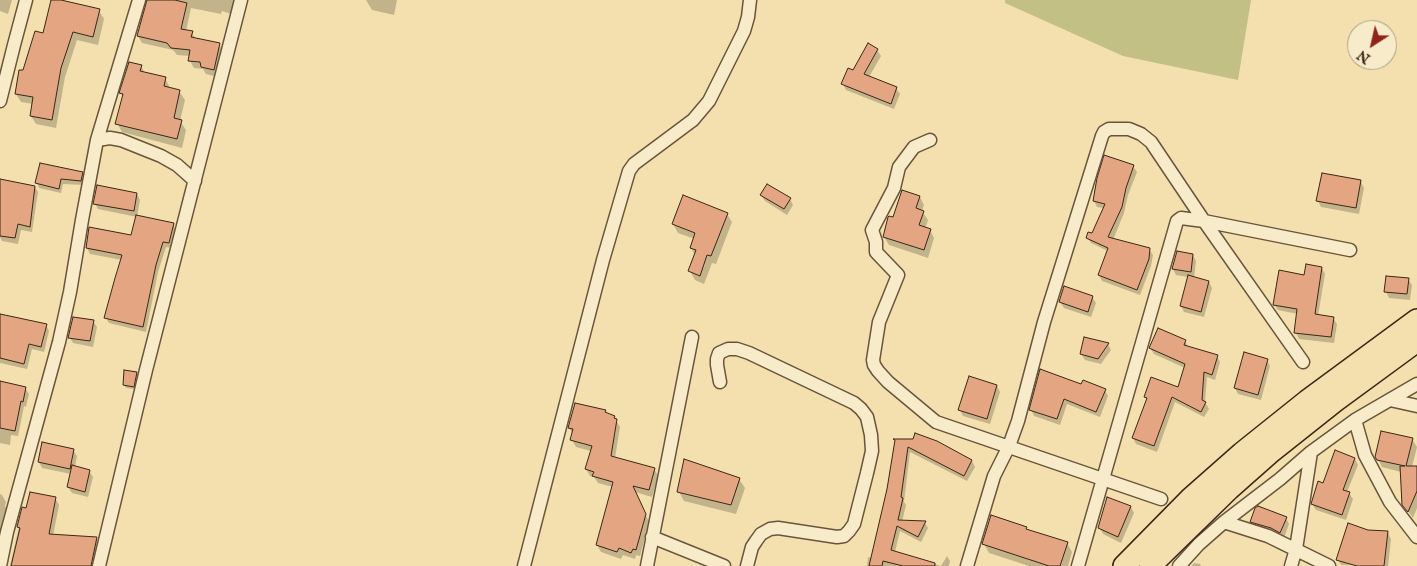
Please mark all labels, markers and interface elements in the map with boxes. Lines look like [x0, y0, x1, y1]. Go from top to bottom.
north arrow [1347, 20, 1397, 70]
text: N [1354, 46, 1374, 67]

